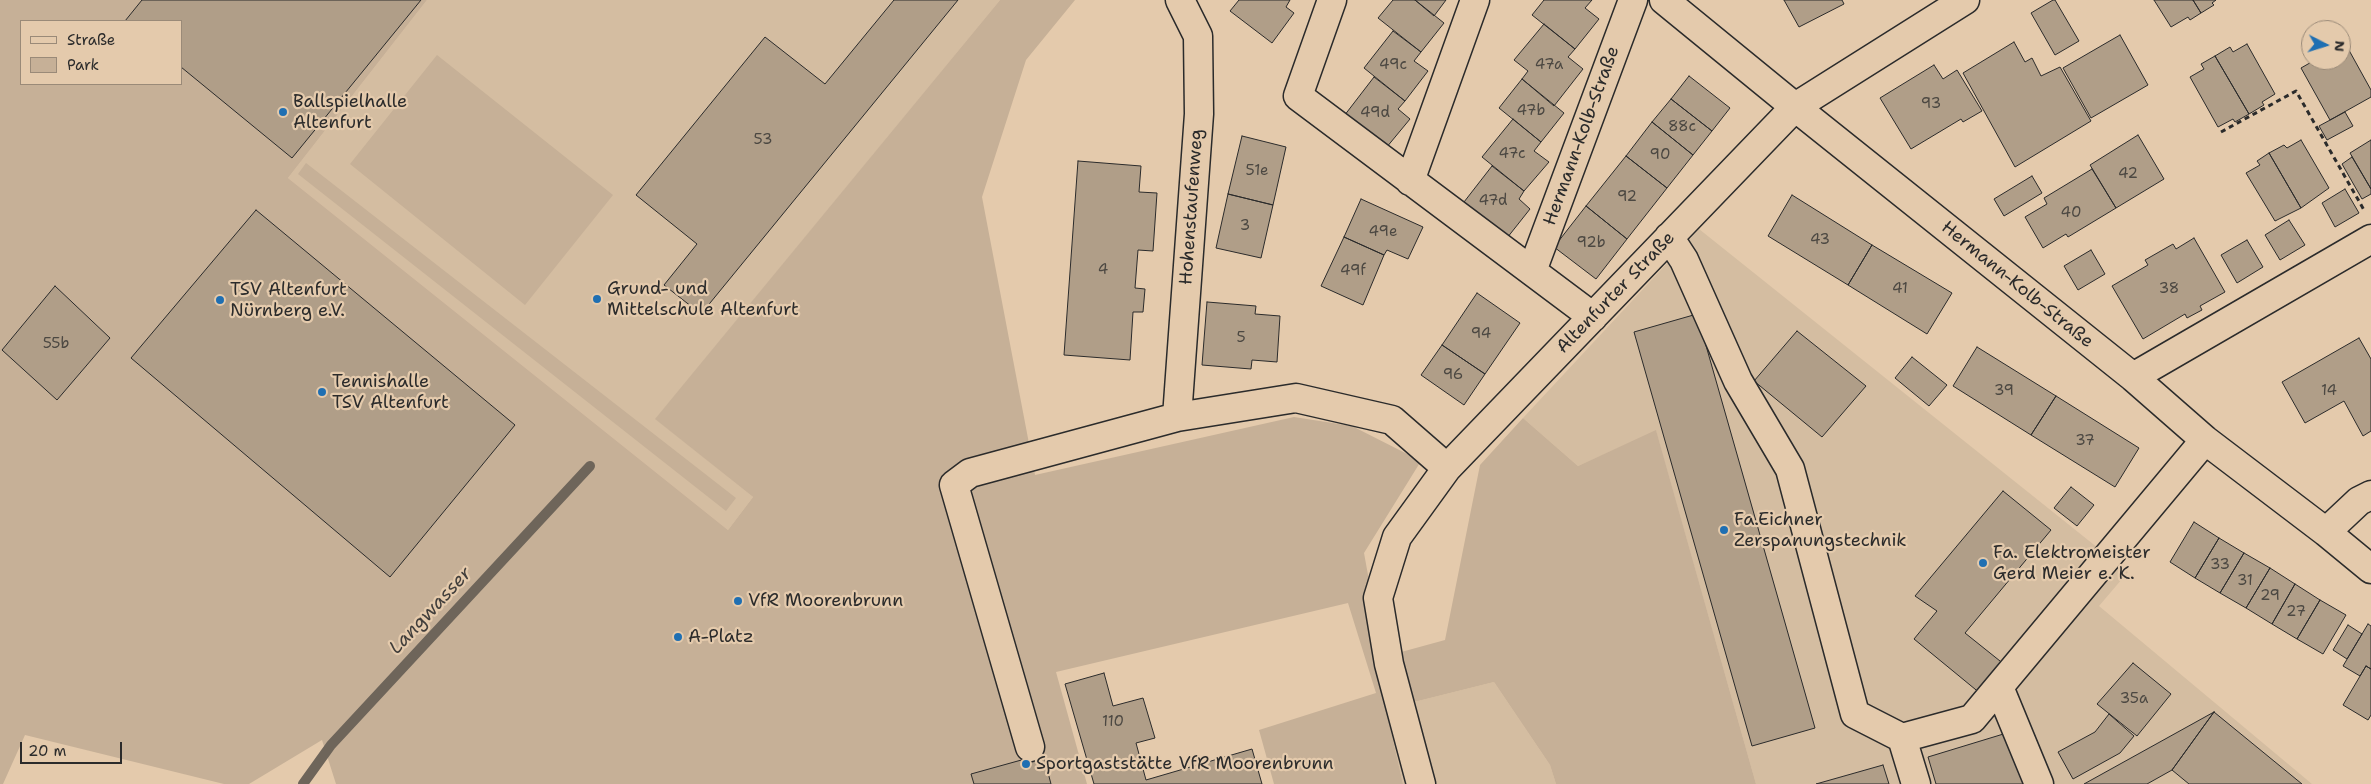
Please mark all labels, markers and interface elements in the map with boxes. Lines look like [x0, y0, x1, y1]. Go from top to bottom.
legend [20, 20, 182, 85]
north arrow [2301, 20, 2351, 70]
text: Straße [67, 30, 115, 50]
text: N [2330, 40, 2349, 53]
street label: Hermann-Kolb-Straße [1539, 43, 1625, 229]
text: Park [67, 55, 99, 75]
house number: 49c [1379, 56, 1407, 74]
house number: 47a [1535, 56, 1563, 74]
place label: Ballspielhalle Altenfurt [293, 91, 407, 134]
house number: 93 [1921, 95, 1941, 113]
house number: 47b [1517, 102, 1545, 120]
house number: 49d [1360, 104, 1390, 122]
marker: Ballspielhalle Altenfurt [277, 106, 289, 118]
house number: 88c [1668, 118, 1696, 136]
street label: Hohenstaufenweg [1176, 128, 1208, 286]
house number: 53 [754, 131, 772, 149]
house number: 47c [1498, 145, 1526, 163]
house number: 90 [1650, 146, 1670, 164]
house number: 51e [1246, 162, 1268, 180]
house number: 42 [2118, 165, 2138, 183]
house number: 92 [1617, 188, 1637, 206]
house number: 47d [1478, 192, 1508, 210]
house number: 40 [2061, 204, 2081, 222]
house number: 3 [1240, 217, 1250, 235]
street label: Hermann-Kolb-Straße [1937, 217, 2097, 353]
house number: 49e [1369, 223, 1397, 241]
street label: Altenfurter Straße [1552, 228, 1680, 358]
house number: 43 [1810, 231, 1830, 249]
house number: 92b [1576, 234, 1606, 252]
house number: 4 [1098, 261, 1108, 279]
house number: 49f [1340, 262, 1366, 280]
place label: Grund- und Mittelschule Altenfurt [607, 278, 799, 320]
place label: TSV Altenfurt Nürnberg e.V. [230, 279, 347, 322]
house number: 41 [1892, 280, 1908, 298]
house number: 38 [2159, 280, 2179, 298]
marker: Grund- und Mittelschule Altenfurt [591, 293, 603, 305]
marker: TSV Altenfurt Nürnberg e.V. [214, 294, 226, 306]
house number: 94 [1471, 325, 1491, 343]
house number: 5 [1236, 329, 1246, 347]
house number: 55b [43, 335, 69, 353]
house number: 96 [1443, 366, 1463, 384]
place label: Tennishalle TSV Altenfurt [332, 371, 449, 414]
house number: 39 [1994, 382, 2014, 400]
house number: 14 [2321, 382, 2337, 400]
marker: Tennishalle TSV Altenfurt [316, 386, 328, 398]
house number: 37 [2075, 432, 2095, 450]
place label: Fa.Eichner Zerspanungstechnik [1734, 509, 1907, 552]
marker: Fa.Eichner Zerspanungstechnik [1718, 524, 1730, 536]
place label: Fa. Elektromeister Gerd Meier e. K. [1993, 542, 2151, 584]
house number: 33 [2210, 556, 2230, 574]
marker: Fa. Elektromeister Gerd Meier e. K. [1977, 557, 1989, 569]
water label: Langwasser [385, 563, 477, 659]
house number: 31 [2237, 572, 2253, 590]
house number: 29 [2260, 587, 2280, 605]
place label: VfR Moorenbrunn [748, 590, 903, 612]
marker: VfR Moorenbrunn [732, 595, 744, 607]
house number: 27 [2286, 603, 2306, 621]
place label: A-Platz [688, 626, 754, 648]
marker: A-Platz [672, 631, 684, 643]
house number: 35a [2120, 690, 2148, 708]
house number: 110 [1102, 713, 1124, 731]
scale bar [22, 732, 125, 764]
text: 20 m [28, 741, 67, 761]
place label: Sportgaststätte VfR Moorenbrunn [1036, 753, 1334, 775]
marker: Sportgaststätte VfR Moorenbrunn [1020, 758, 1032, 770]

